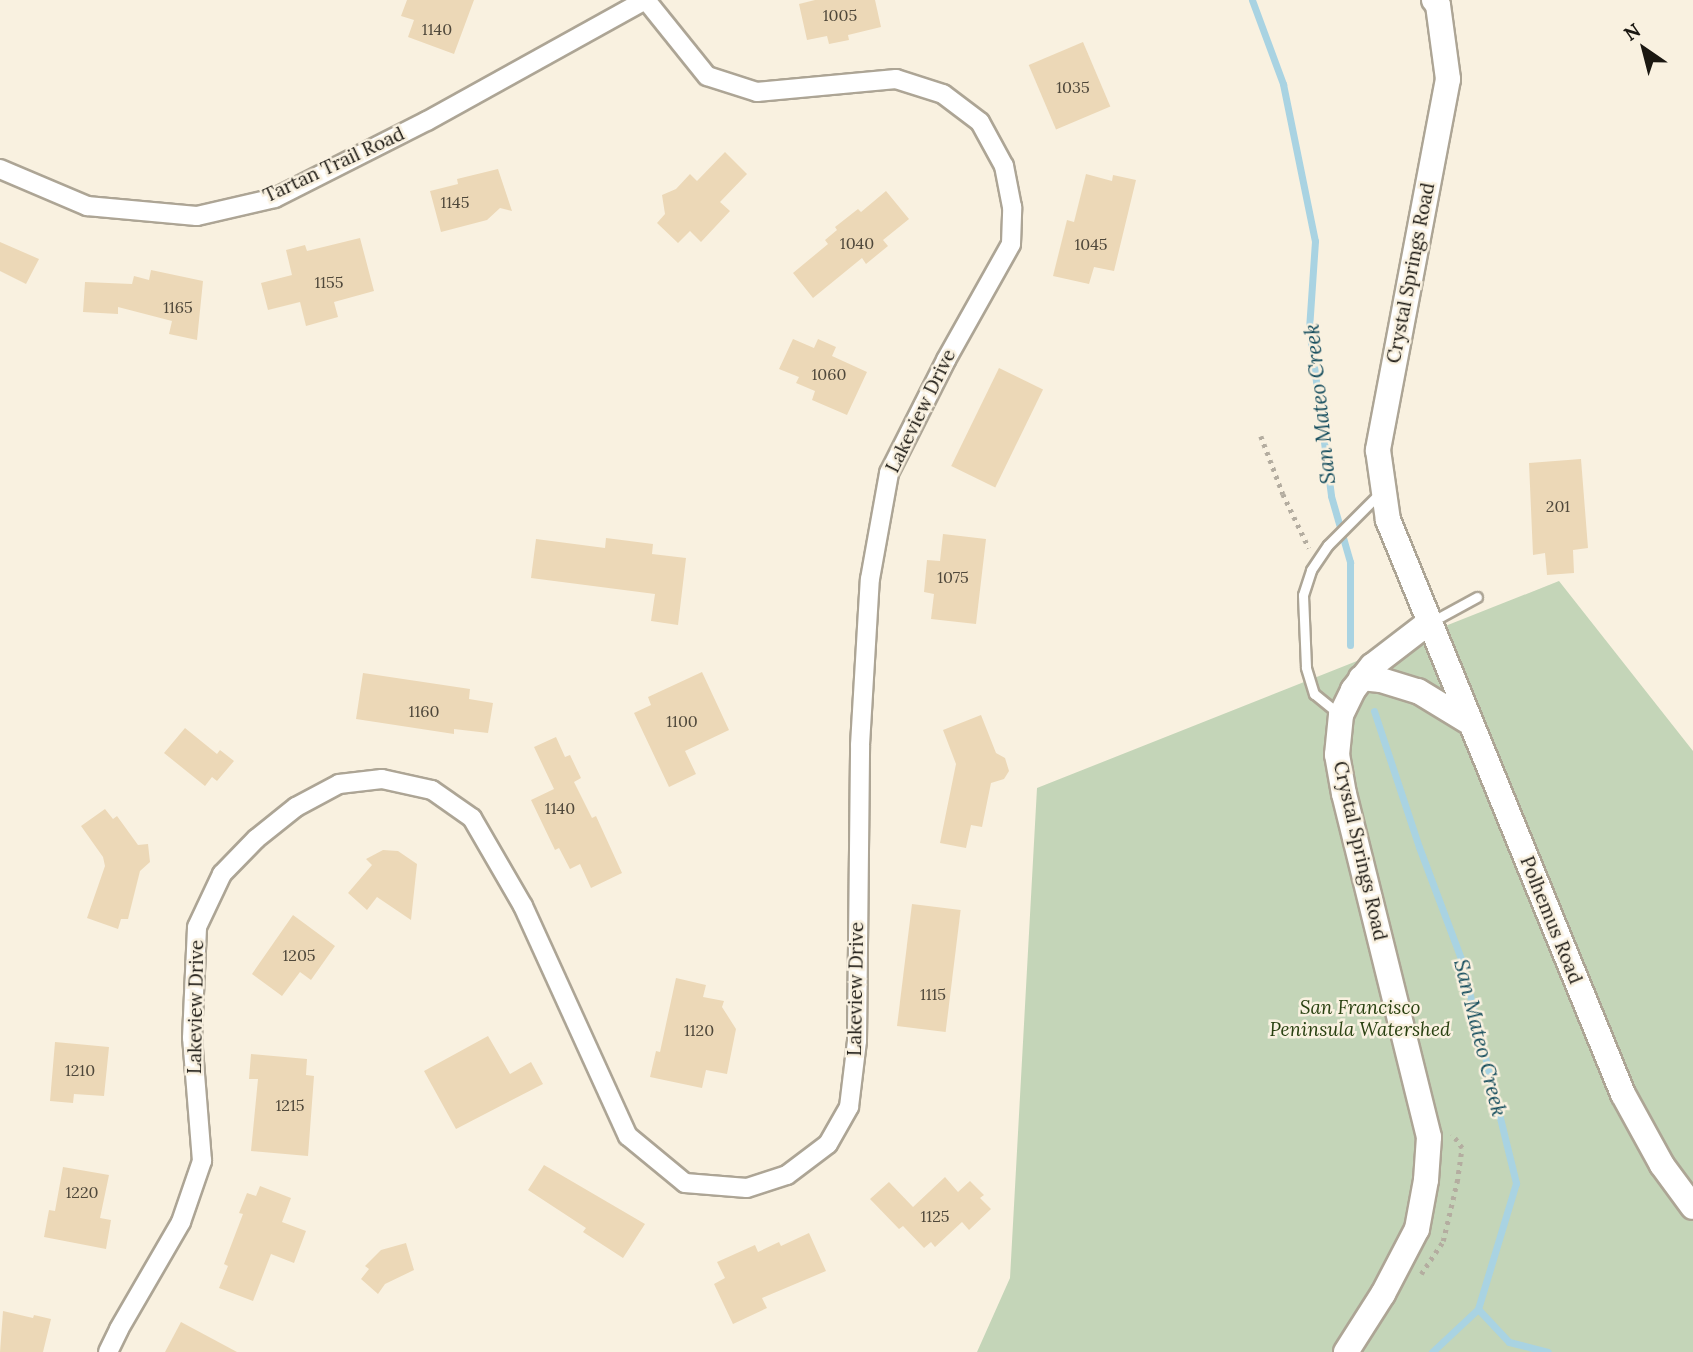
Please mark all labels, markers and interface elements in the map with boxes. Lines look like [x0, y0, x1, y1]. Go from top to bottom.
house number: 1005 [823, 5, 857, 25]
north arrow [1609, 14, 1679, 84]
text: N [1619, 18, 1645, 46]
house number: 1140 [422, 19, 452, 39]
house number: 1035 [1056, 77, 1090, 97]
street label: Tartan Trail Road [260, 122, 408, 208]
street label: Crystal Springs Road [1382, 181, 1440, 365]
house number: 1145 [440, 192, 470, 212]
house number: 1040 [840, 233, 874, 253]
house number: 1045 [1074, 234, 1108, 254]
house number: 1155 [314, 272, 344, 292]
house number: 1165 [163, 297, 193, 317]
water label: San Mateo Creek [1299, 323, 1341, 485]
street label: Lakeview Drive [881, 346, 961, 476]
house number: 1060 [812, 364, 846, 384]
house number: 201 [1546, 496, 1570, 516]
house number: 1075 [937, 567, 969, 587]
house number: 1160 [409, 701, 439, 721]
house number: 1100 [666, 711, 698, 731]
street label: Crystal Springs Road [1328, 759, 1392, 943]
house number: 1140 [545, 798, 575, 818]
street label: Polhemus Road [1515, 853, 1587, 987]
street label: Lakeview Drive [843, 922, 869, 1056]
street label: Lakeview Drive [183, 940, 209, 1074]
house number: 1205 [282, 945, 316, 965]
water label: San Mateo Creek [1448, 957, 1512, 1119]
house number: 1115 [920, 984, 946, 1004]
park label: San Francisco Peninsula Watershed [1269, 997, 1451, 1041]
house number: 1120 [684, 1020, 714, 1040]
house number: 1210 [65, 1060, 95, 1080]
house number: 1215 [276, 1095, 304, 1115]
house number: 1220 [66, 1182, 98, 1202]
house number: 1125 [921, 1206, 949, 1226]

